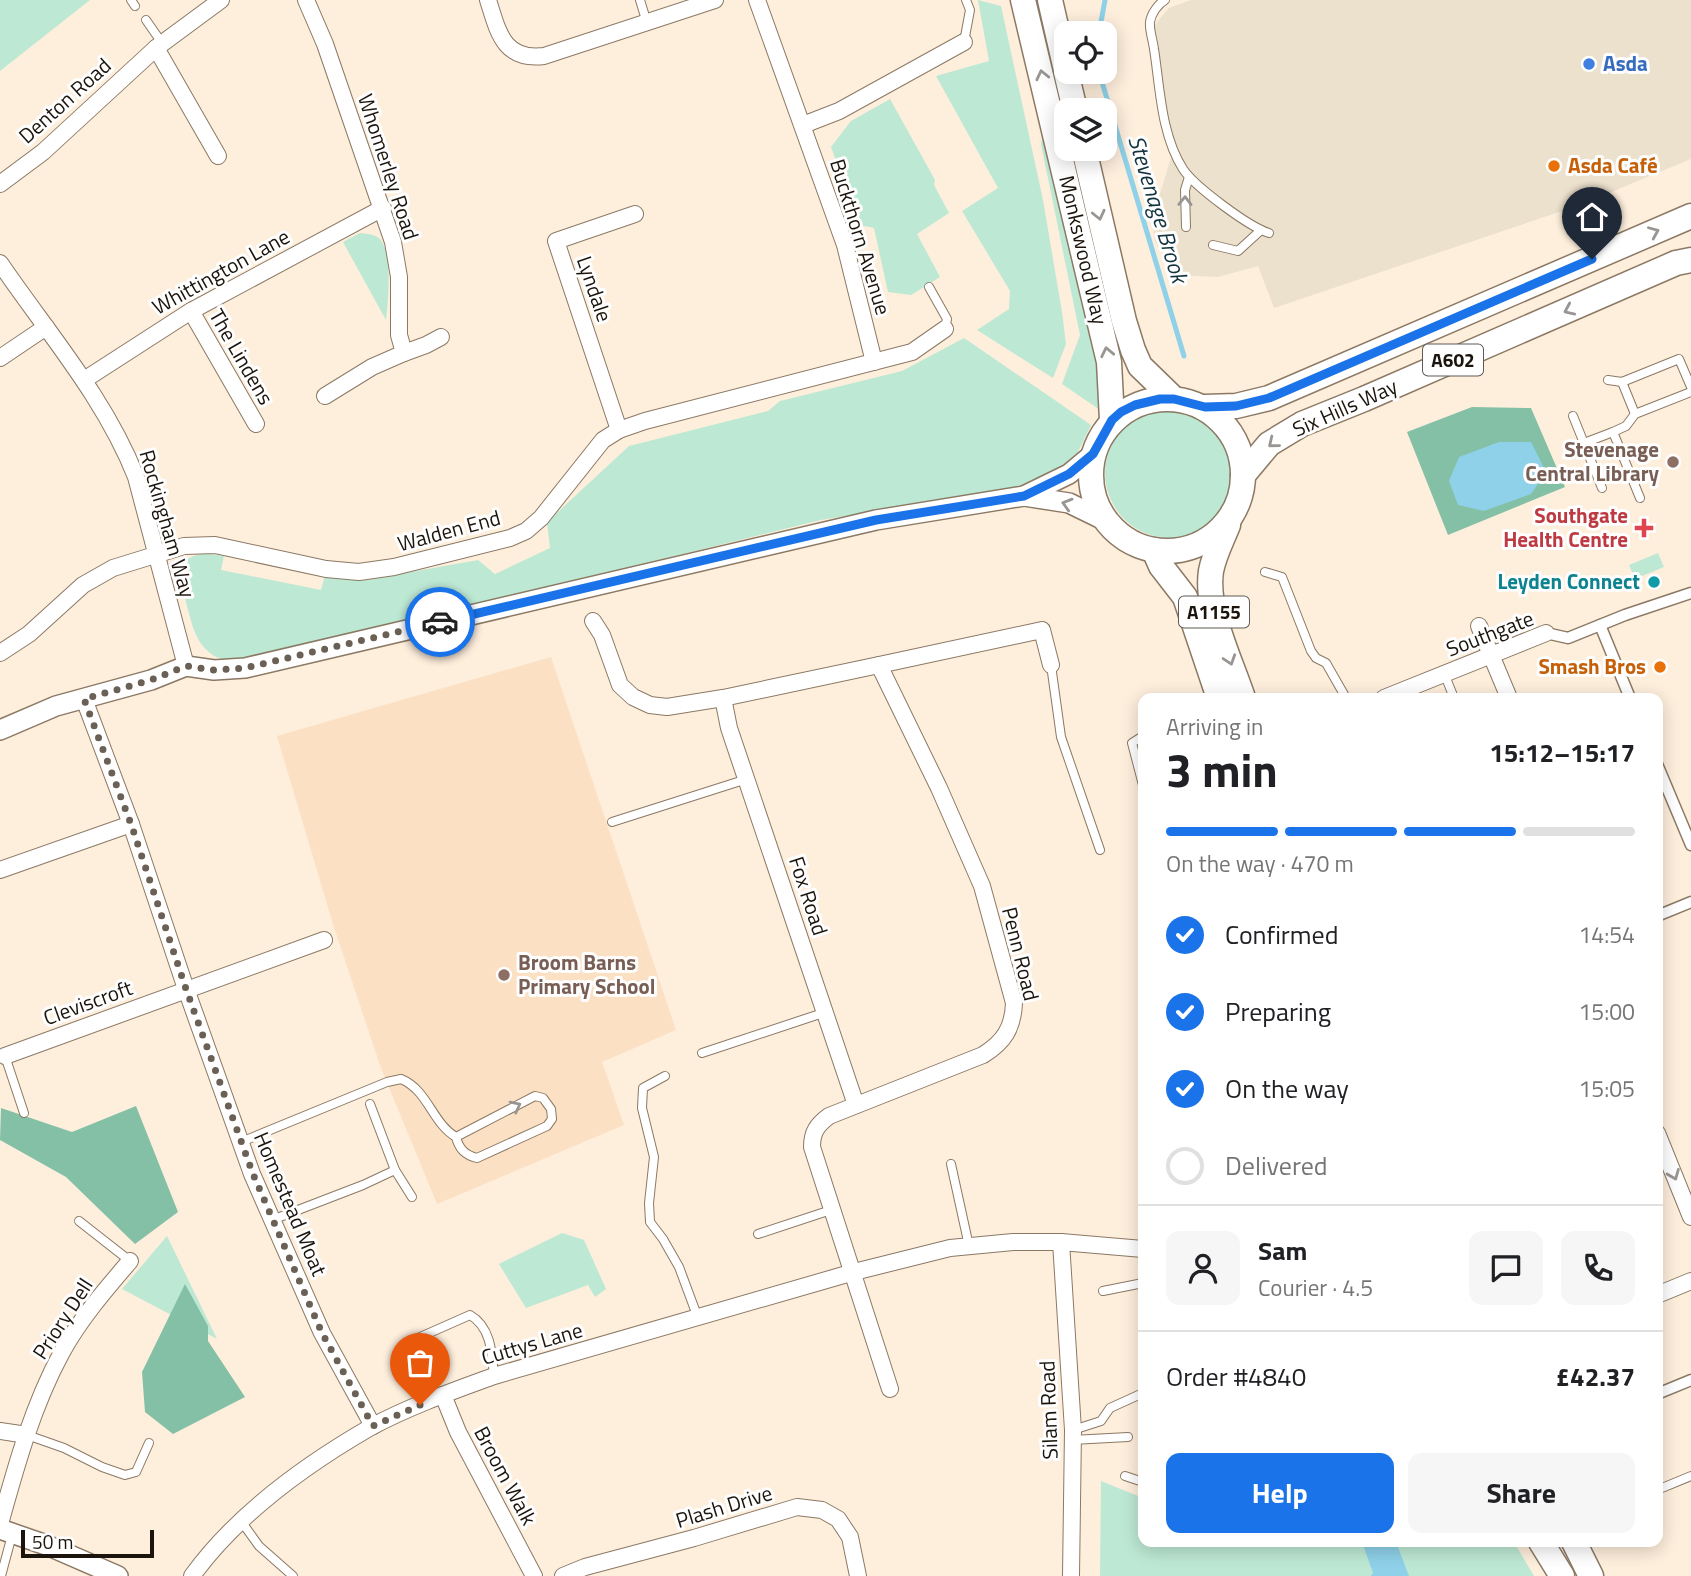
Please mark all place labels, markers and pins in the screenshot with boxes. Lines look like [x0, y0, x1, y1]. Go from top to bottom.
place label: Asda [1603, 47, 1648, 79]
marker: Asda [1581, 56, 1597, 72]
place label: Asda Café [1568, 149, 1658, 181]
marker: Asda Café [1546, 158, 1562, 174]
pin [1562, 187, 1622, 259]
place label: Stevenage Central Library [1525, 433, 1659, 489]
marker: Stevenage Central Library [1665, 454, 1681, 470]
place label: Southgate Health Centre [1503, 499, 1628, 555]
marker: Southgate Health Centre [1634, 518, 1654, 538]
place label: Leyden Connect [1497, 565, 1640, 597]
marker: Leyden Connect [1646, 574, 1662, 590]
place label: Smash Bros [1538, 650, 1646, 682]
marker: Smash Bros [1652, 659, 1668, 675]
place label: Broom Barns Primary School [518, 946, 655, 1002]
marker: Broom Barns Primary School [496, 967, 512, 983]
pin [390, 1333, 450, 1405]

